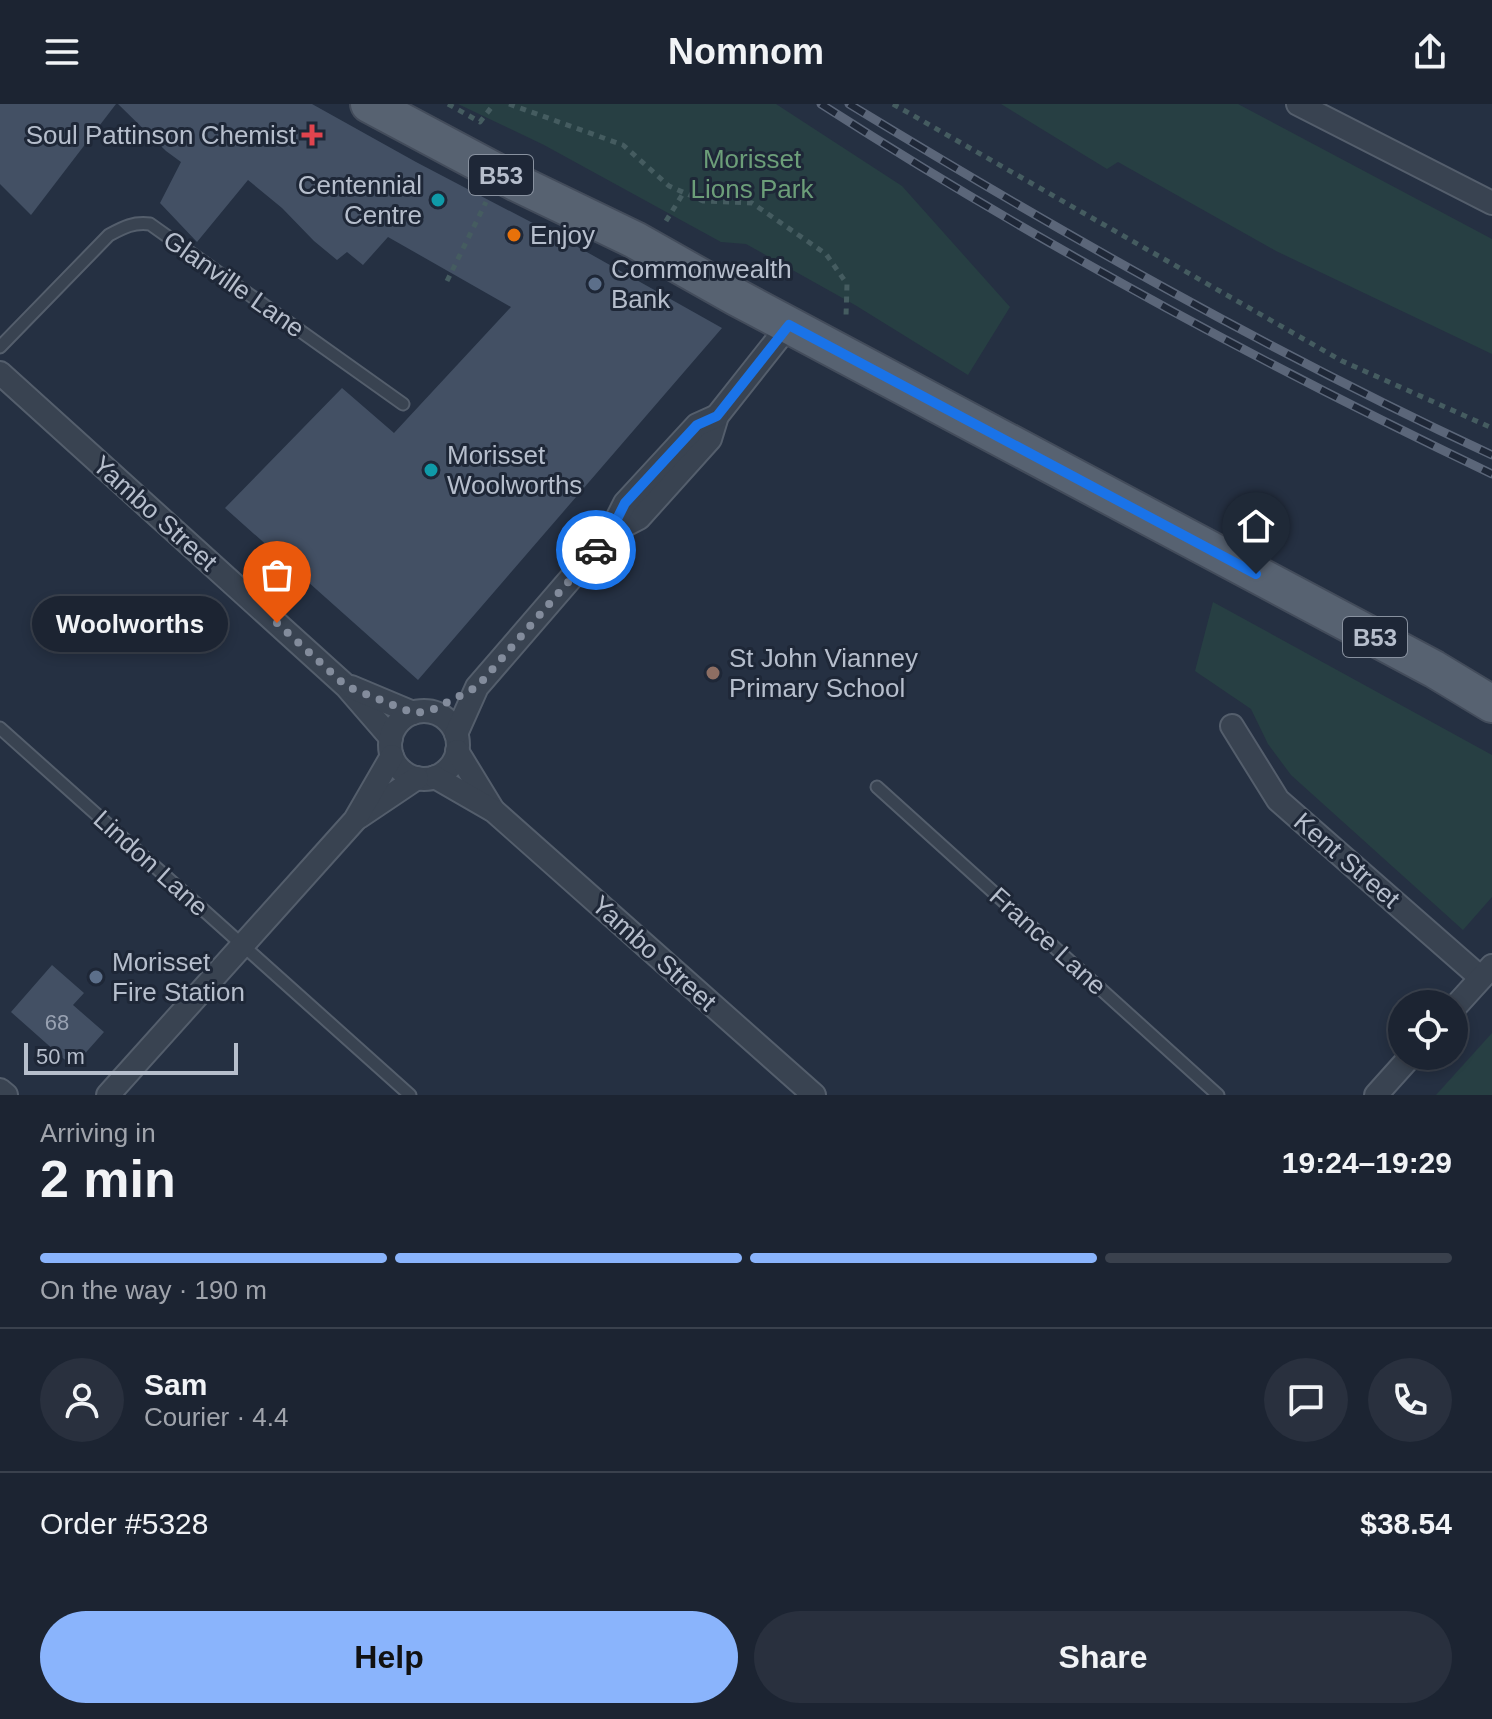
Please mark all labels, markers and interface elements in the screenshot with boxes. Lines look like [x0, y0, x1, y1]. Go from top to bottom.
icon: menu [40, 30, 84, 74]
icon: share [1408, 30, 1452, 74]
text: Nomnom [668, 31, 824, 72]
place label: Soul Pattinson Chemist [26, 120, 297, 150]
marker: Soul Pattinson Chemist [303, 126, 321, 144]
park label: Morisset Lions Park [691, 144, 814, 204]
road number: B53 [469, 155, 533, 195]
place label: Centennial Centre [298, 170, 422, 230]
marker: Centennial Centre [429, 191, 447, 209]
place label: Enjoy [530, 220, 595, 250]
street label: Glanville Lane [158, 224, 310, 344]
marker: Enjoy [505, 226, 523, 244]
place label: Commonwealth Bank [611, 254, 792, 314]
marker: Commonwealth Bank [586, 275, 604, 293]
place label: Morisset Woolworths [447, 440, 582, 500]
street label: Yambo Street [87, 449, 224, 577]
marker: Morisset Woolworths [422, 461, 440, 479]
pin [1222, 492, 1290, 574]
icon: home [1234, 504, 1278, 548]
courier [556, 510, 636, 590]
icon: car [574, 528, 618, 572]
pin [243, 541, 311, 623]
icon: bag [255, 553, 299, 597]
callout: Woolworths [33, 595, 229, 651]
text: Woolworths [56, 609, 204, 639]
road number: B53 [1343, 617, 1407, 657]
place label: St John Vianney Primary School [729, 643, 918, 703]
marker: St John Vianney Primary School [704, 664, 722, 682]
street label: Lindon Lane [88, 804, 214, 922]
street label: Kent Street [1288, 806, 1407, 914]
street label: France Lane [984, 881, 1112, 1001]
street label: Yambo Street [586, 889, 723, 1017]
place label: Morisset Fire Station [112, 947, 245, 1007]
marker: Morisset Fire Station [87, 968, 105, 986]
map controls [1388, 990, 1468, 1070]
button: locate [1388, 990, 1468, 1070]
house number: 68 [45, 1010, 69, 1035]
scale bar [24, 1039, 238, 1075]
text: 50 m [36, 1044, 85, 1069]
text: Arriving in [40, 1118, 156, 1148]
text: 19:24–19:29 [1282, 1146, 1452, 1179]
text: 2 min [40, 1150, 176, 1208]
text: On the way · 190 m [40, 1275, 267, 1305]
button: person [40, 1358, 124, 1442]
button: chat [1264, 1358, 1348, 1442]
button: phone [1368, 1358, 1452, 1442]
text: Sam [144, 1368, 207, 1401]
text: Courier · 4.4 [144, 1402, 289, 1432]
text: Order #5328 [40, 1507, 208, 1540]
text: $38.54 [1360, 1507, 1452, 1540]
button: Help [40, 1611, 738, 1703]
button: Share [754, 1611, 1452, 1703]

